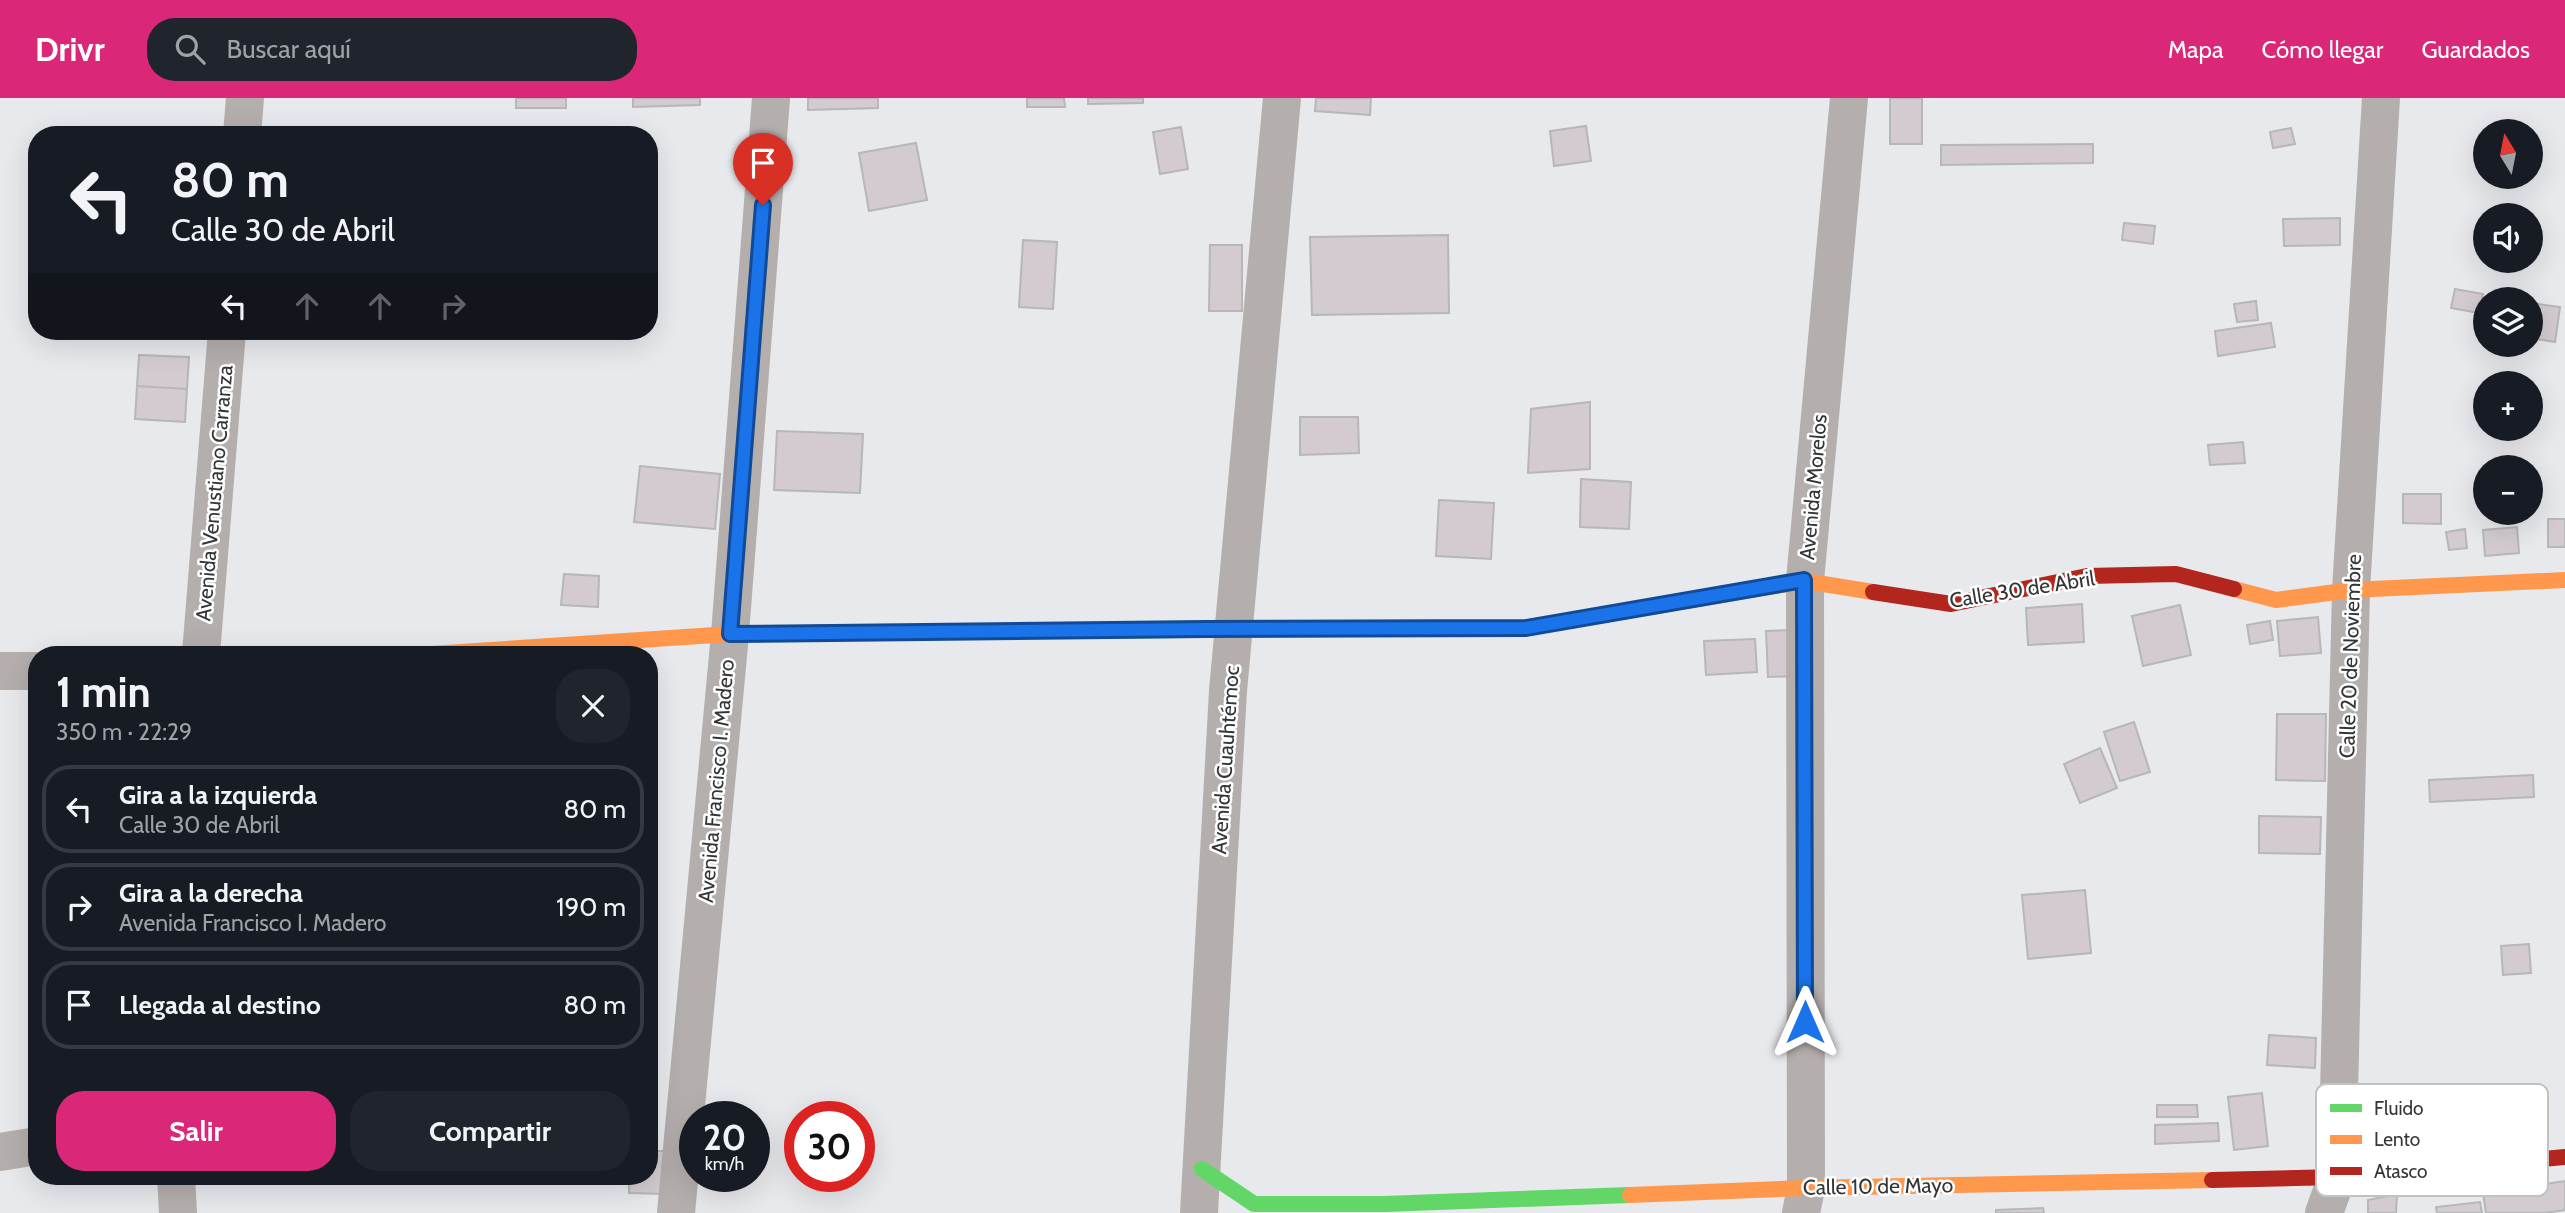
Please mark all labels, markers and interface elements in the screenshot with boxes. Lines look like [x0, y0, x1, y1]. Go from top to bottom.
search box [147, 18, 637, 81]
text: Drivr [35, 29, 105, 69]
icon: search [171, 30, 209, 68]
text: Buscar aquí [227, 33, 351, 65]
text: Mapa [2168, 35, 2224, 64]
text: Cómo llegar [2262, 35, 2383, 64]
text: Guardados [2421, 35, 2530, 64]
north arrow [2473, 119, 2543, 189]
map controls [2473, 119, 2543, 525]
pin [733, 133, 793, 205]
icon: arrive [744, 144, 782, 182]
text: 80 m [171, 150, 289, 209]
icon: left [56, 154, 147, 245]
button: sound [2473, 203, 2543, 273]
text: Calle 30 de Abril [171, 210, 395, 249]
icon: left [215, 287, 253, 325]
icon: ahead [288, 287, 326, 325]
icon: ahead [361, 287, 399, 325]
icon: right [434, 287, 472, 325]
button: layers [2473, 287, 2543, 357]
street label: Avenida Venustiano Carranza [190, 364, 238, 622]
button: + [2473, 371, 2543, 441]
street label: Avenida Morelos [1794, 413, 1832, 561]
button: − [2473, 455, 2543, 525]
street label: Calle 20 de Noviembre [2334, 553, 2366, 759]
street label: Calle 30 de Abril [1948, 565, 2096, 613]
street label: Avenida Francisco I. Madero [693, 658, 739, 904]
street label: Avenida Cuauhtémoc [1206, 665, 1244, 855]
text: 1 min [56, 666, 151, 718]
button: close [556, 669, 630, 743]
text: 350 m · 22:29 [56, 718, 192, 746]
text: Gira a la izquierda [119, 779, 317, 811]
icon: left [60, 790, 98, 828]
text: 80 m [563, 793, 626, 825]
text: Calle 30 de Abril [119, 811, 280, 839]
text: Gira a la derecha [119, 877, 303, 909]
icon: right [60, 888, 98, 926]
text: 190 m [556, 891, 626, 923]
text: Avenida Francisco I. Madero [119, 909, 386, 937]
position arrow [1768, 985, 1842, 1059]
icon: arrive [60, 986, 98, 1024]
text: Llegada al destino [119, 989, 321, 1021]
text: 80 m [563, 989, 626, 1021]
legend [2316, 1084, 2548, 1196]
button: Salir [56, 1091, 336, 1171]
button: Compartir [350, 1091, 630, 1171]
text: Fluido [2374, 1097, 2423, 1120]
speed limit sign: 30 [784, 1101, 875, 1192]
text: 20 [703, 1116, 746, 1159]
text: Lento [2374, 1128, 2420, 1151]
text: km/h [705, 1153, 744, 1175]
text: Atasco [2374, 1160, 2428, 1183]
street label: Calle 10 de Mayo [1803, 1172, 1953, 1200]

